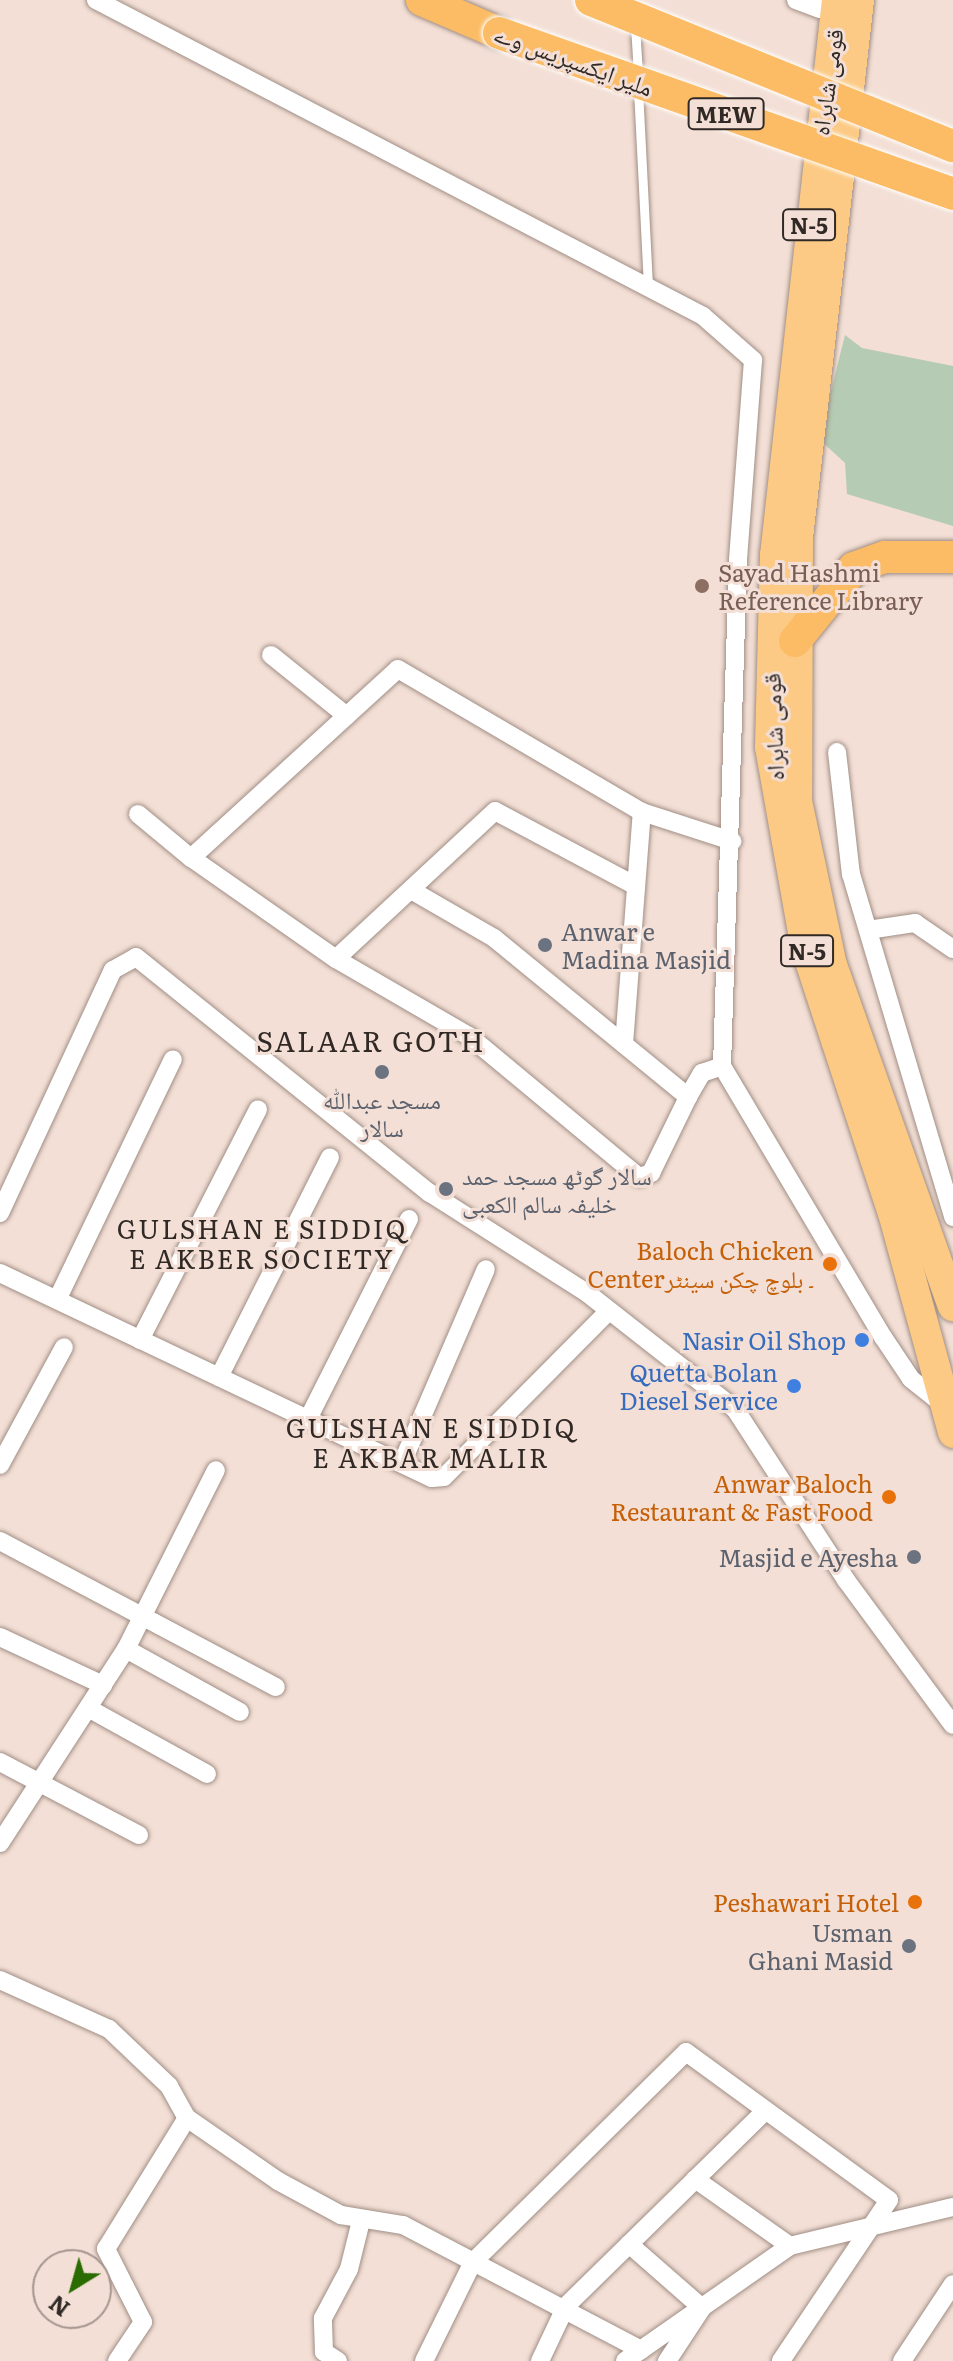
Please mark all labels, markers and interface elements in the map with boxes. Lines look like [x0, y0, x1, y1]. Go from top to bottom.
street label: ملیر ایکسپریس وے [491, 17, 657, 101]
street label: قومی شاہراہ [804, 27, 848, 137]
road number: MEW [686, 96, 766, 132]
road number: N-5 [781, 207, 837, 243]
place label: Sayad Hashmi Reference Library [718, 558, 923, 614]
marker: Sayad Hashmi Reference Library [693, 577, 711, 595]
street label: قومی شاہراہ [756, 673, 788, 781]
place label: Anwar e Madina Masjid [561, 917, 731, 973]
road number: N-5 [779, 933, 835, 969]
marker: Anwar e Madina Masjid [536, 936, 554, 954]
district label: SALAAR GOTH [256, 1023, 486, 1057]
marker: مسجد عبداللّٰہ سالار [373, 1063, 391, 1081]
place label: مسجد عبداللّٰہ سالار [323, 1085, 441, 1141]
place label: سالار گوٹھ مسجد حمد خلیفہ سالم الکعبی [462, 1161, 652, 1217]
marker: سالار گوٹھ مسجد حمد خلیفہ سالم الکعبی [437, 1180, 455, 1198]
district label: GULSHAN E SIDDIQ E AKBER SOCIETY [117, 1212, 407, 1274]
place label: Baloch Chicken Center۔ بلوچ چکن سینٹر [587, 1236, 814, 1292]
marker: Baloch Chicken Center۔ بلوچ چکن سینٹر [821, 1255, 839, 1273]
place label: Nasir Oil Shop [682, 1326, 846, 1354]
marker: Nasir Oil Shop [853, 1331, 871, 1349]
place label: Quetta Bolan Diesel Service [619, 1358, 778, 1414]
marker: Quetta Bolan Diesel Service [785, 1377, 803, 1395]
district label: GULSHAN E SIDDIQ E AKBAR MALIR [286, 1411, 576, 1472]
place label: Anwar Baloch Restaurant & Fast Food [610, 1469, 873, 1525]
marker: Anwar Baloch Restaurant & Fast Food [880, 1488, 898, 1506]
place label: Masjid e Ayesha [718, 1543, 898, 1571]
marker: Masjid e Ayesha [905, 1548, 923, 1566]
place label: Peshawari Hotel [713, 1888, 899, 1916]
marker: Peshawari Hotel [906, 1893, 924, 1911]
place label: Usman Ghani Masid [748, 1918, 893, 1974]
marker: Usman Ghani Masid [900, 1937, 918, 1955]
north arrow [32, 2249, 112, 2329]
text: N [41, 2288, 76, 2326]

